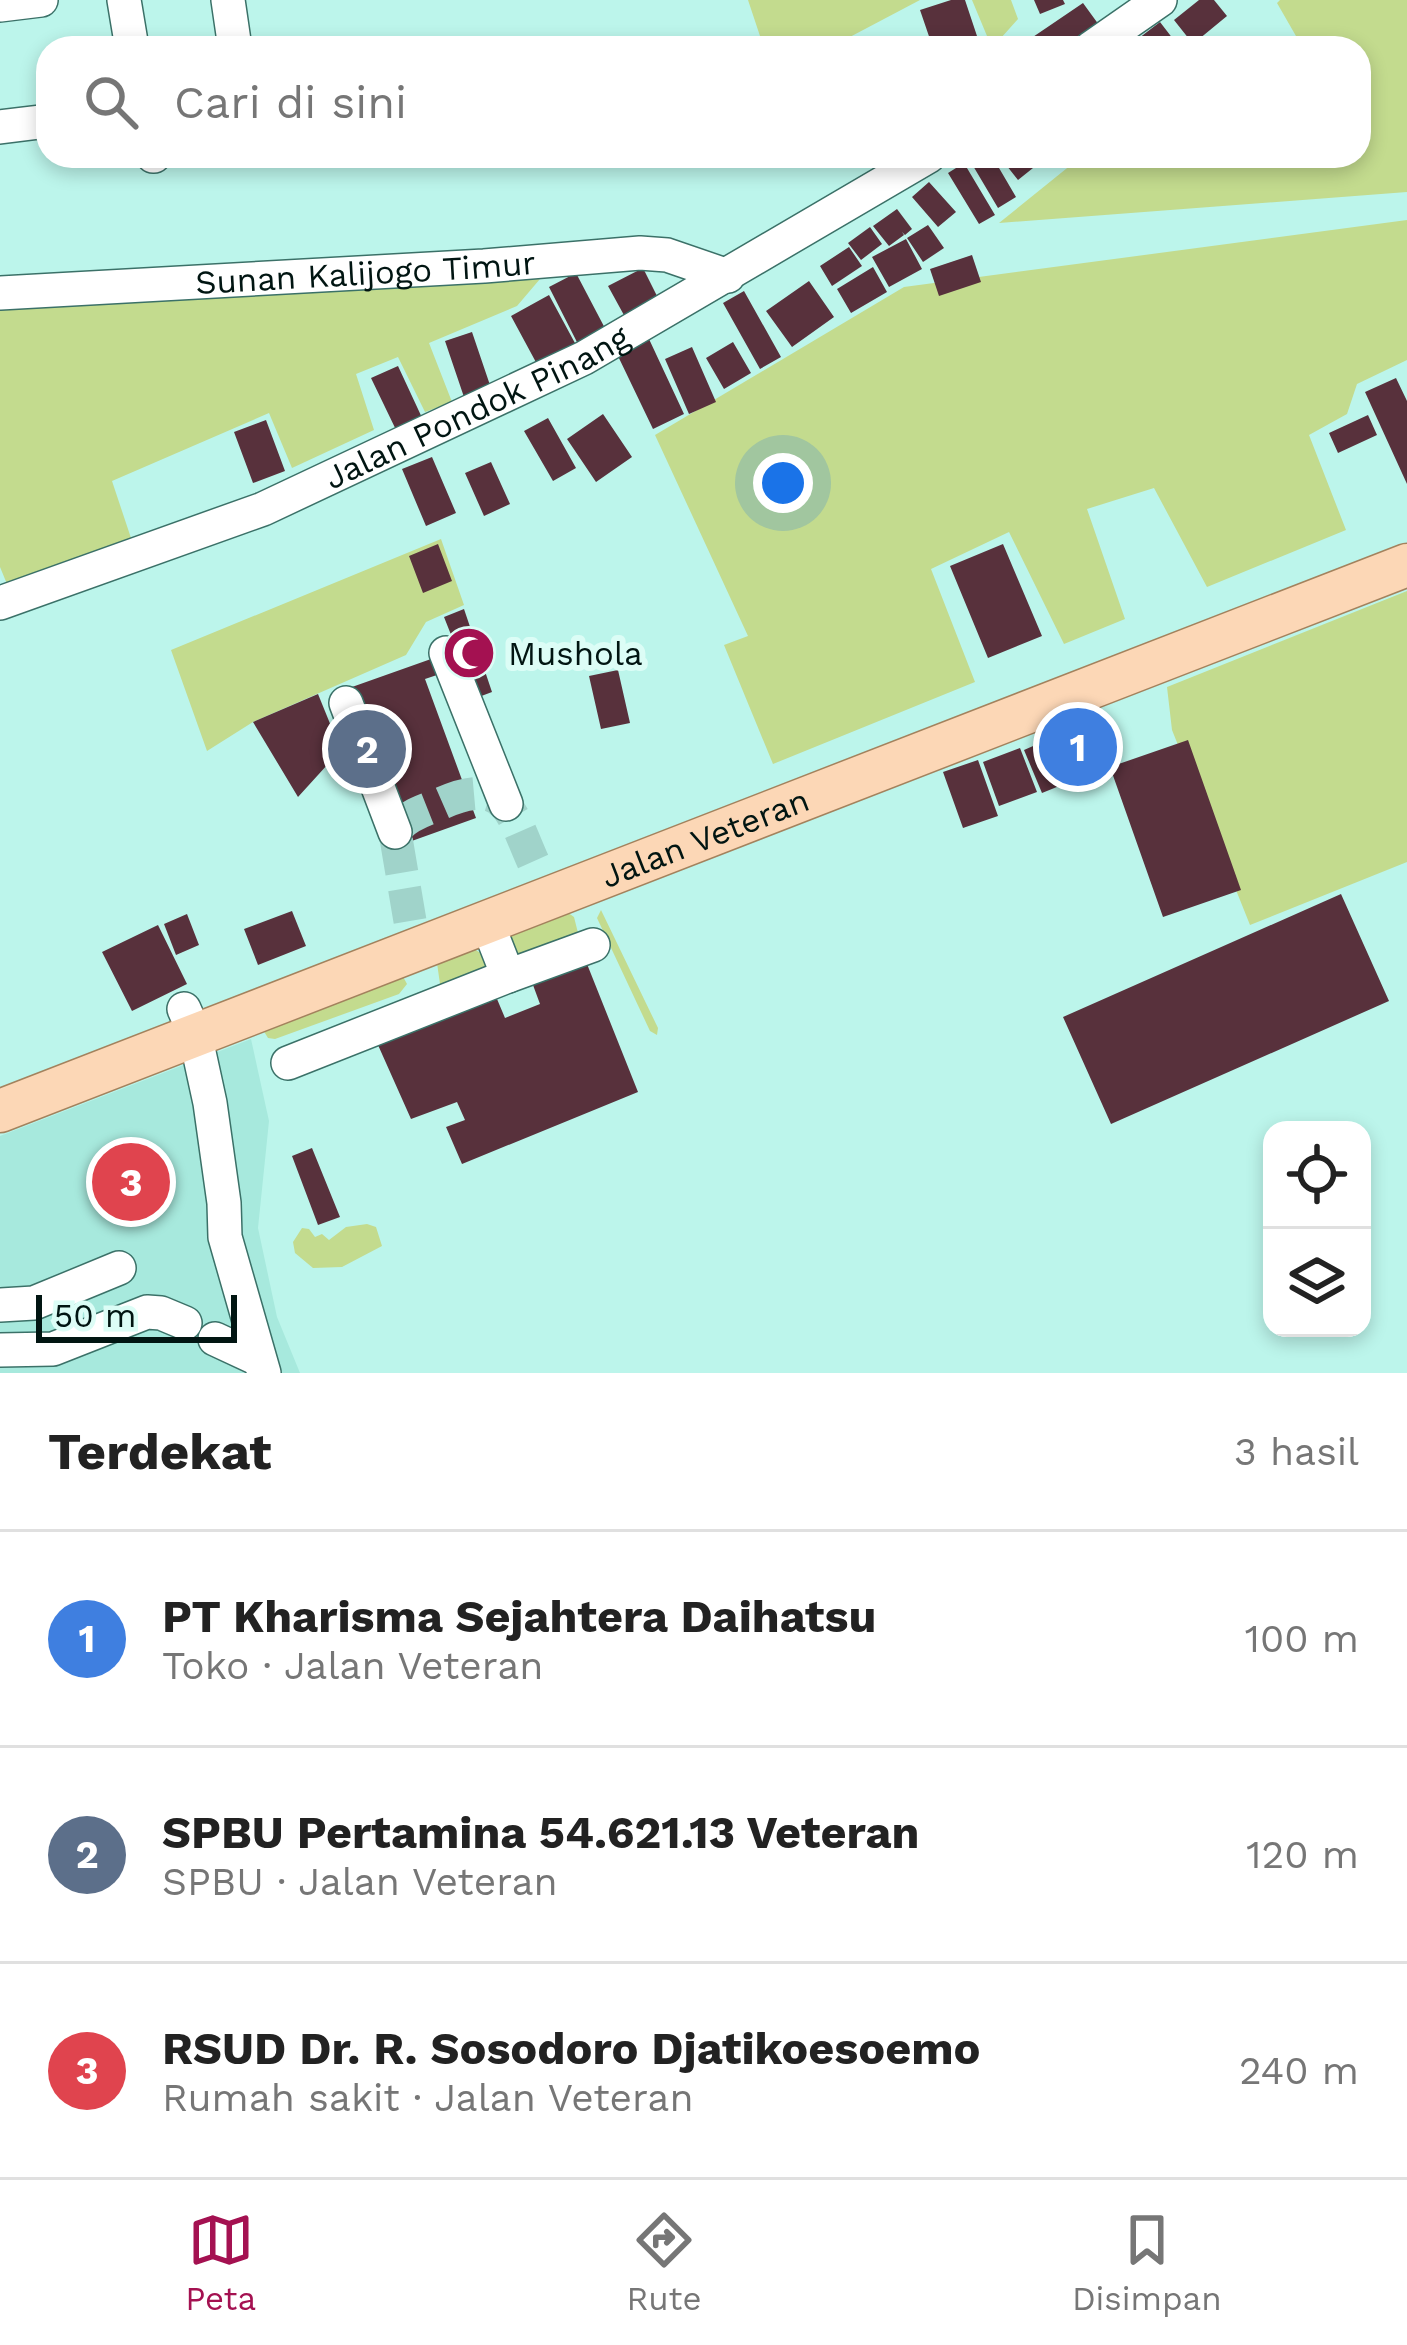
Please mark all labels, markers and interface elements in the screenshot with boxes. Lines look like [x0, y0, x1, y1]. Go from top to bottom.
search box [36, 36, 1371, 168]
icon: search [78, 69, 144, 135]
text: Cari di sini [174, 76, 407, 129]
street label: Sunan Kalijogo Timur [194, 242, 537, 302]
street label: Jalan Pondok Pinang [318, 316, 636, 497]
your location [753, 453, 813, 513]
mosque icon: Mushola [441, 625, 497, 681]
place label: Mushola [508, 634, 643, 673]
pin: 1 [1039, 702, 1117, 792]
pin: 2 [328, 704, 406, 794]
street label: Jalan Veteran [595, 780, 814, 895]
map controls [1263, 1121, 1371, 1337]
button: locate [1263, 1121, 1371, 1229]
pin: 3 [92, 1137, 170, 1227]
button: layers [1263, 1229, 1371, 1337]
scale bar [36, 1289, 237, 1342]
text: 50 m [54, 1296, 136, 1335]
text: Terdekat [48, 1422, 272, 1481]
text: 3 hasil [1234, 1429, 1359, 1474]
text: PT Kharisma Sejahtera Daihatsu [162, 1590, 876, 1643]
text: 1 [79, 1616, 95, 1661]
text: 100 m [1245, 1616, 1359, 1661]
text: Toko · Jalan Veteran [162, 1643, 543, 1688]
text: SPBU Pertamina 54.621.13 Veteran [162, 1806, 920, 1859]
text: 2 [75, 1832, 99, 1877]
text: 120 m [1246, 1832, 1359, 1877]
text: SPBU · Jalan Veteran [162, 1859, 558, 1904]
text: RSUD Dr. R. Sosodoro Djatikoesoemo [162, 2022, 981, 2075]
text: 3 [75, 2048, 99, 2093]
text: 240 m [1239, 2048, 1359, 2093]
text: Rumah sakit · Jalan Veteran [162, 2075, 694, 2120]
tab: Peta [185, 2207, 256, 2318]
tab: Rute [627, 2207, 701, 2318]
tab: Disimpan [1072, 2207, 1222, 2318]

